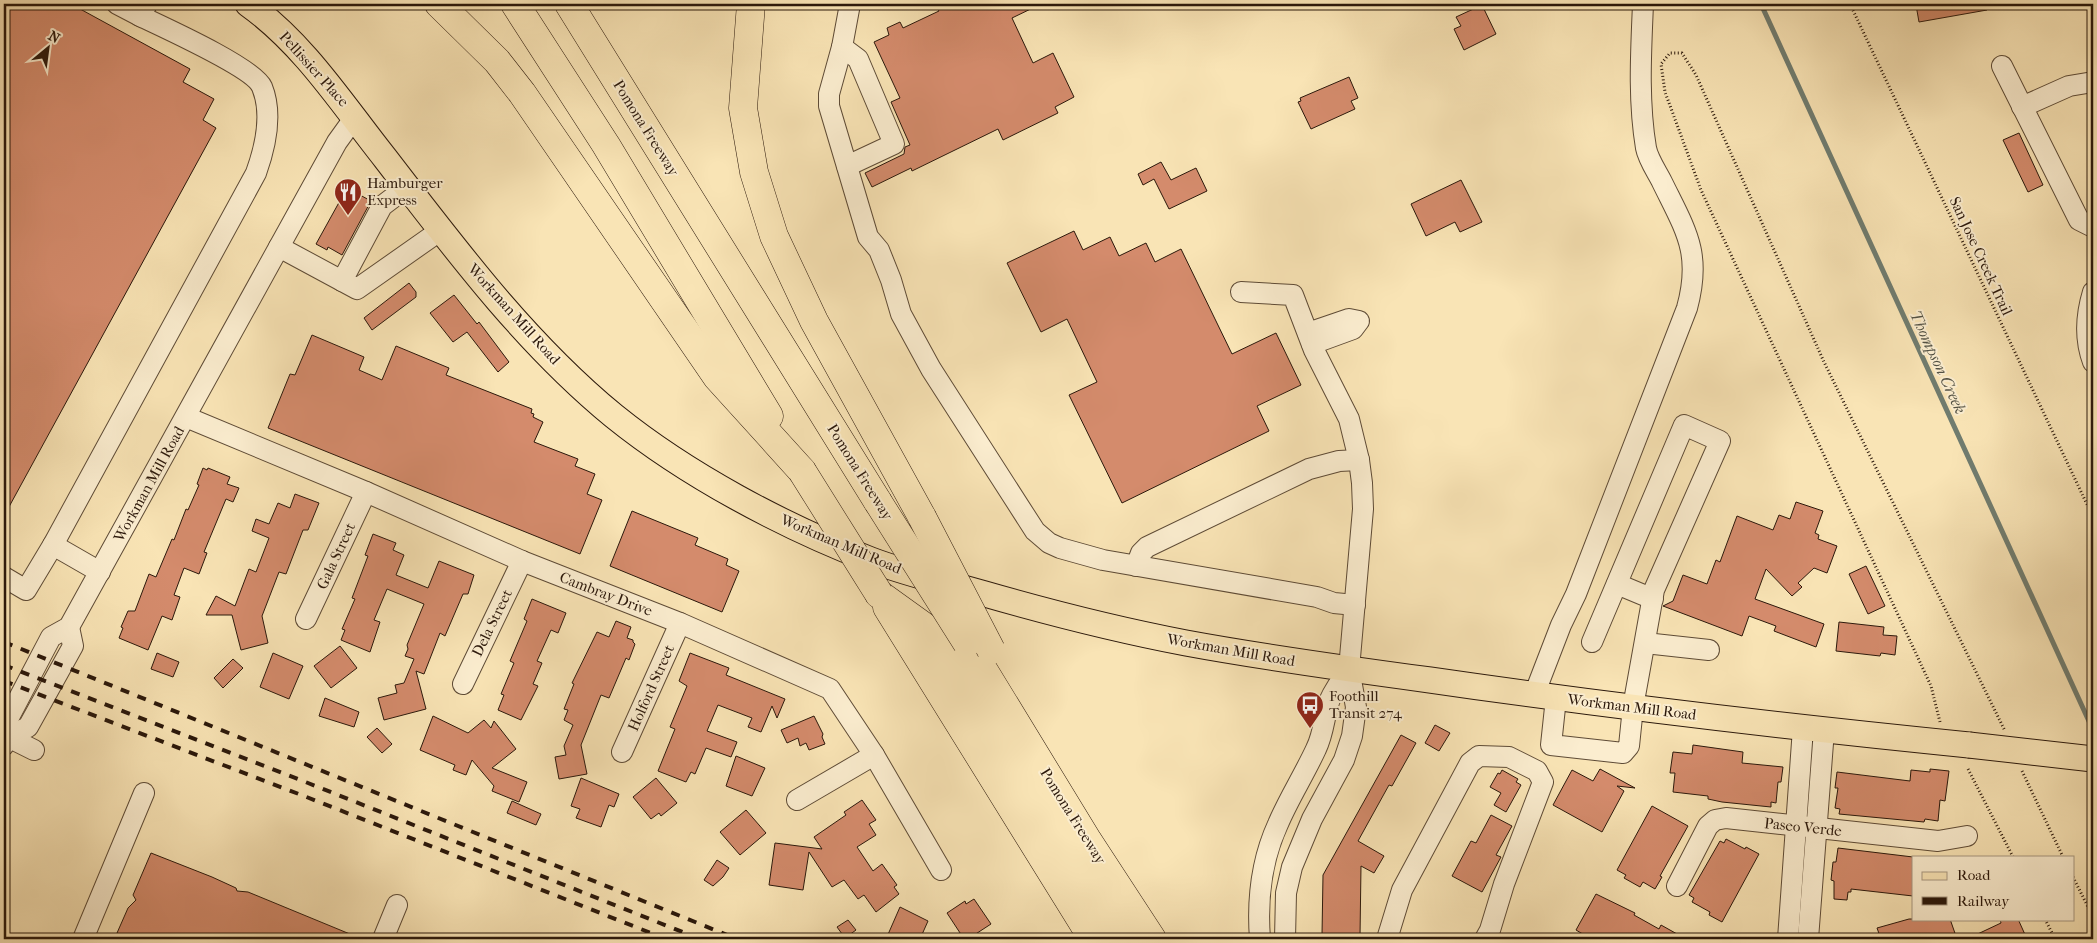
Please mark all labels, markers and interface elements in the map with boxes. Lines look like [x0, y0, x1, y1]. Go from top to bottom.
north arrow [22, 22, 72, 72]
text: N [45, 27, 63, 47]
street label: Pellissier Place [275, 28, 353, 111]
street label: Pomona Freeway [609, 77, 683, 180]
place label: Hamburger Express [367, 174, 443, 209]
restaurant icon: Hamburger Express [333, 177, 363, 216]
street label: San Jose Creek Trail [1946, 194, 2016, 318]
street label: Workman Mill Road [463, 259, 565, 369]
water label: Thompson Creek [1906, 307, 1970, 417]
street label: Pomona Freeway [823, 421, 897, 524]
street label: Workman Mill Road [109, 422, 189, 546]
street label: Workman Mill Road [777, 510, 905, 578]
street label: Gala Street [313, 519, 360, 592]
street label: Cambray Drive [557, 568, 656, 620]
street label: Dela Street [468, 586, 516, 660]
street label: Workman Mill Road [1165, 630, 1297, 670]
street label: Holford Street [624, 641, 678, 734]
place label: Foothill Transit 274 [1329, 687, 1403, 722]
bus stop icon: Foothill Transit 274 [1295, 690, 1325, 729]
street label: Workman Mill Road [1566, 690, 1698, 724]
street label: Pomona Freeway [1036, 765, 1110, 868]
street label: Paseo Verde [1763, 814, 1843, 840]
legend [1912, 856, 2074, 920]
text: Road [1957, 866, 1991, 884]
text: Railway [1957, 892, 2010, 910]

